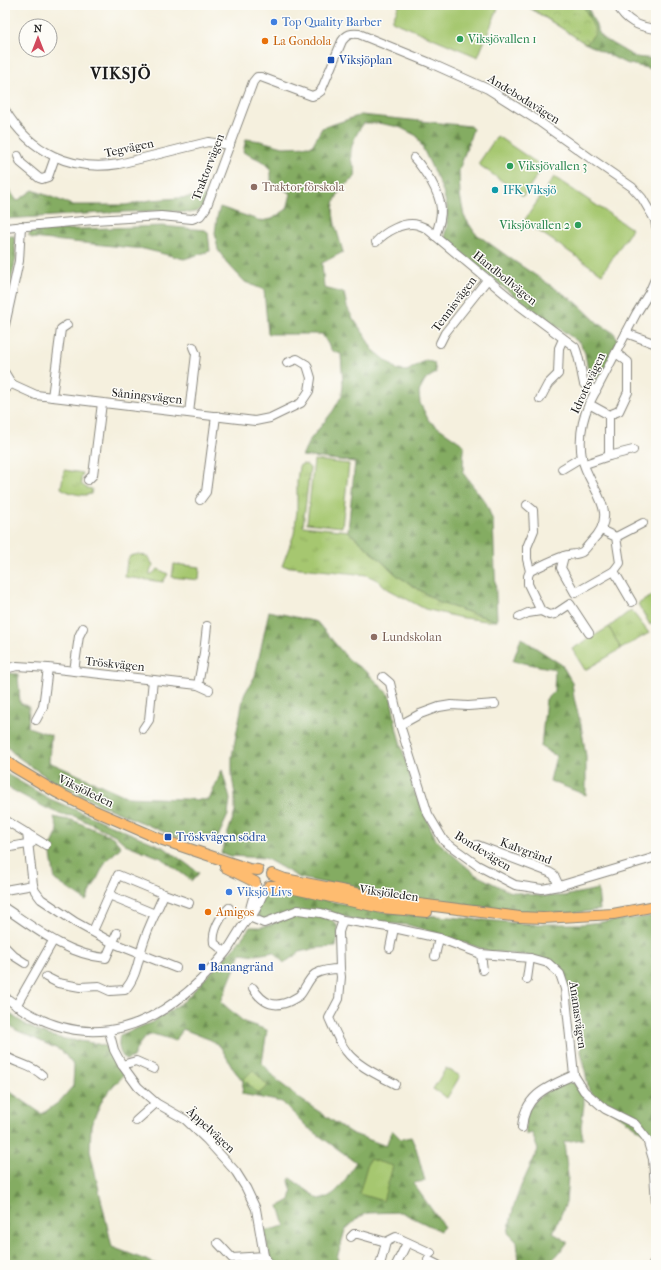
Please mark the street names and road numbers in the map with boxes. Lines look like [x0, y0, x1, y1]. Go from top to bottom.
street label: Andebodavägen [485, 71, 563, 127]
street label: Traktorvägen [189, 132, 227, 202]
street label: Tegvägen [103, 136, 155, 160]
street label: Handbollvägen [470, 248, 540, 308]
street label: Tennisvägen [429, 274, 479, 334]
street label: Idrottsvägen [568, 350, 608, 416]
street label: Såningsvägen [111, 385, 183, 407]
street label: Tröskvägen [85, 654, 145, 674]
street label: Viksjöleden [55, 771, 116, 810]
street label: Bondevägen [452, 828, 514, 874]
street label: Kalvgränd [498, 835, 554, 867]
street label: Viksjöleden [358, 882, 419, 904]
street label: Ananasvägen [566, 979, 590, 1050]
street label: Äppelvägen [183, 1103, 239, 1156]

